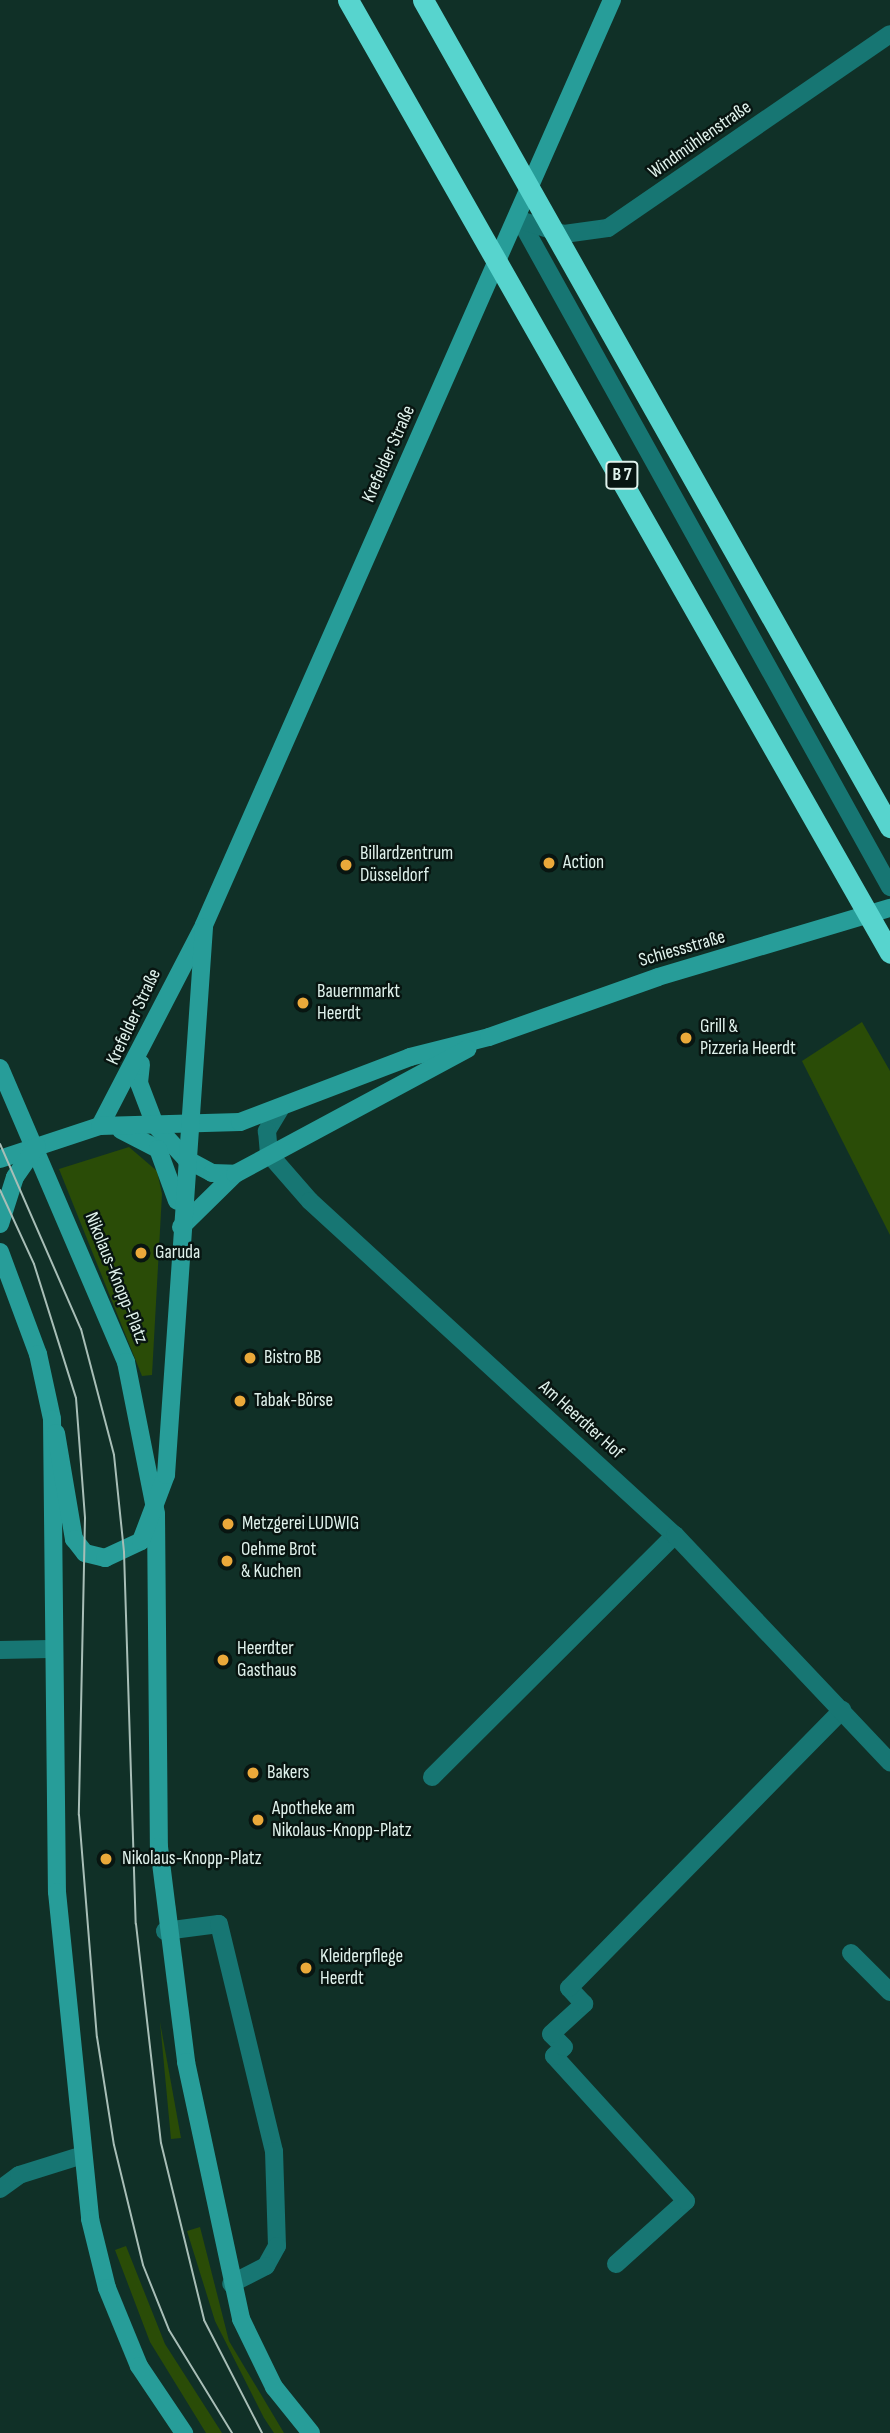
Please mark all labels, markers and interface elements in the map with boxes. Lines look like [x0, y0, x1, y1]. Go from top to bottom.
street label: Windmühlenstraße [644, 96, 756, 184]
street label: Krefelder Straße [358, 402, 420, 506]
road number: B 7 [604, 461, 640, 490]
place label: Billardzentrum Düsseldorf [360, 843, 453, 887]
place label: Action [563, 852, 604, 874]
marker: Action [541, 855, 557, 871]
marker: Billardzentrum Düsseldorf [338, 857, 354, 873]
street label: Schiessstraße [636, 926, 728, 972]
street label: Krefelder Straße [102, 965, 166, 1069]
place label: Bauernmarkt Heerdt [317, 981, 400, 1025]
marker: Bauernmarkt Heerdt [295, 995, 311, 1011]
place label: Grill & Pizzeria Heerdt [700, 1016, 796, 1060]
marker: Grill & Pizzeria Heerdt [678, 1030, 694, 1046]
street label: Nikolaus-Knopp-Platz [79, 1209, 153, 1347]
place label: Garuda [155, 1242, 200, 1264]
marker: Garuda [133, 1245, 149, 1261]
place label: Bistro BB [264, 1347, 322, 1369]
marker: Bistro BB [242, 1350, 258, 1366]
street label: Am Heerdter Hof [534, 1376, 628, 1464]
place label: Tabak-Börse [254, 1390, 333, 1412]
marker: Tabak-Börse [232, 1393, 248, 1409]
place label: Metzgerei LUDWIG [242, 1513, 359, 1535]
marker: Metzgerei LUDWIG [220, 1516, 236, 1532]
place label: Oehme Brot & Kuchen [241, 1539, 316, 1583]
marker: Oehme Brot & Kuchen [219, 1553, 235, 1569]
place label: Heerdter Gasthaus [237, 1638, 297, 1682]
marker: Heerdter Gasthaus [215, 1652, 231, 1668]
place label: Bakers [267, 1762, 309, 1784]
marker: Bakers [245, 1765, 261, 1781]
place label: Apotheke am Nikolaus-Knopp-Platz [272, 1798, 411, 1842]
marker: Apotheke am Nikolaus-Knopp-Platz [250, 1812, 266, 1828]
place label: Nikolaus-Knopp-Platz [122, 1848, 261, 1870]
marker: Nikolaus-Knopp-Platz [96, 1849, 116, 1869]
place label: Kleiderpflege Heerdt [320, 1946, 403, 1990]
marker: Kleiderpflege Heerdt [298, 1960, 314, 1976]

